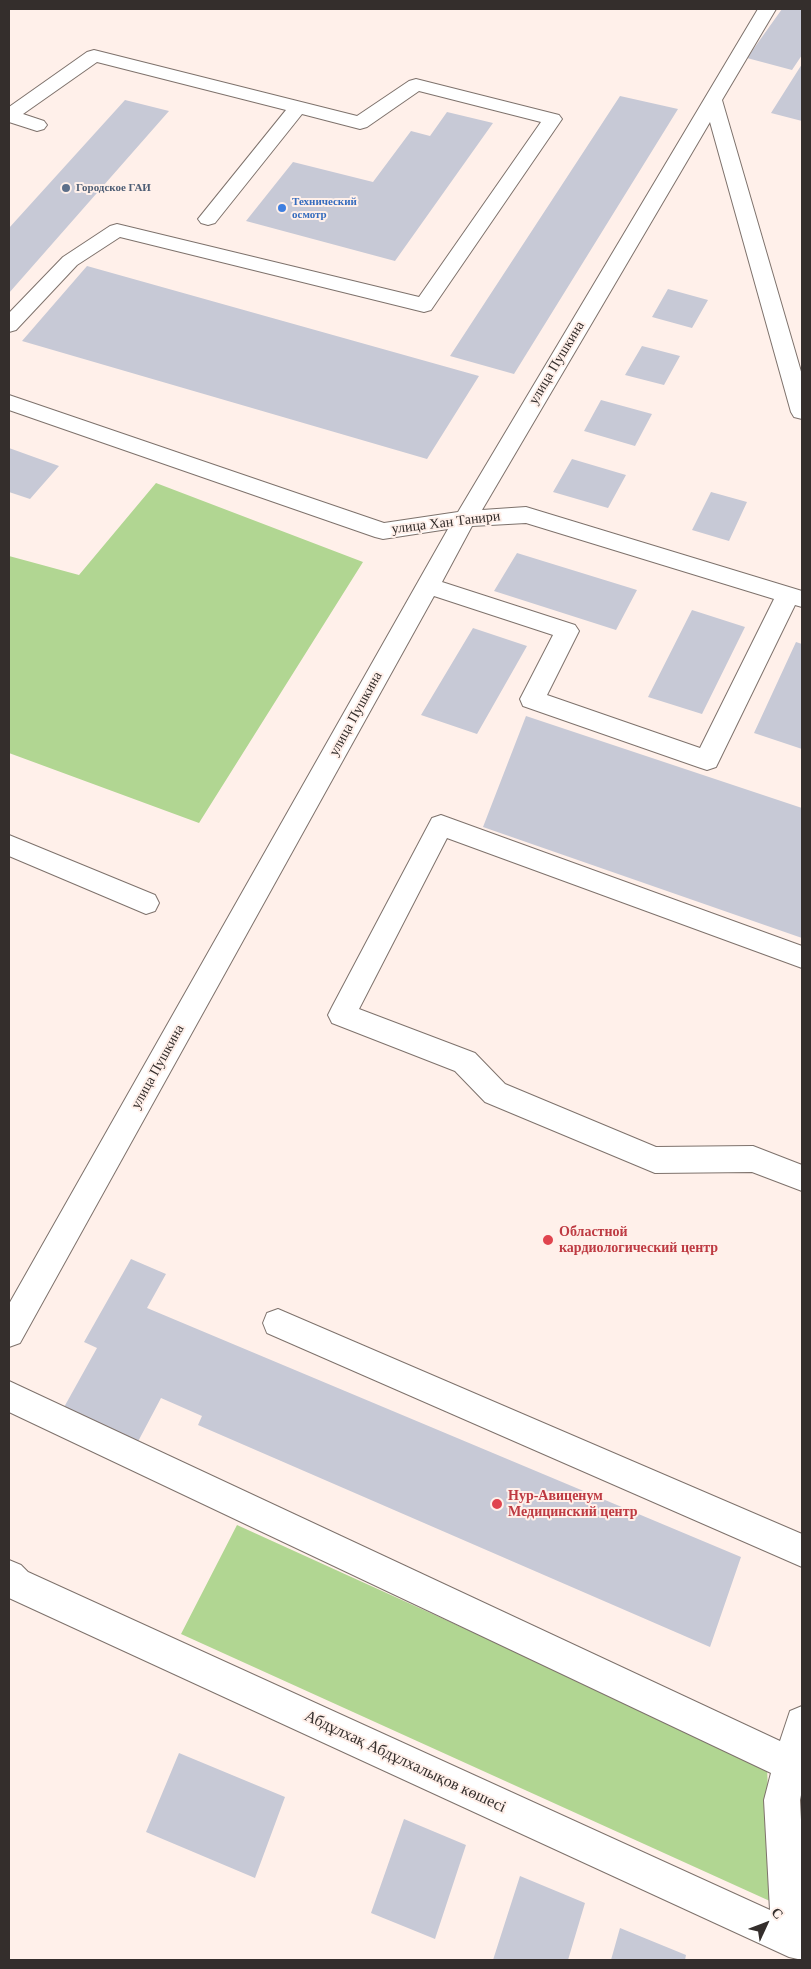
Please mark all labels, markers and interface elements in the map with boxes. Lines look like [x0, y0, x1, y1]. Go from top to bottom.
place label: Городское ГАИ [76, 181, 151, 195]
marker: Городское ГАИ [60, 182, 72, 194]
place label: Технический осмотр [292, 195, 357, 221]
marker: Технический осмотр [276, 202, 288, 214]
street label: улица Пушкина [526, 318, 588, 408]
street label: улица Хан Танири [391, 508, 501, 538]
street label: улица Пушкина [326, 669, 386, 759]
street label: улица Пушкина [128, 1022, 188, 1112]
place label: Областной кардиологический центр [559, 1224, 718, 1256]
marker: Областной кардиологический центр [541, 1233, 555, 1247]
place label: Нур-Авиценум Медицинский центр [508, 1488, 638, 1520]
marker: Нур-Авиценум Медицинский центр [490, 1497, 504, 1511]
street label: Абдұлхақ Абдұлхалықов көшесі [301, 1707, 509, 1817]
north arrow [741, 1899, 791, 1949]
text: С [768, 1905, 786, 1922]

